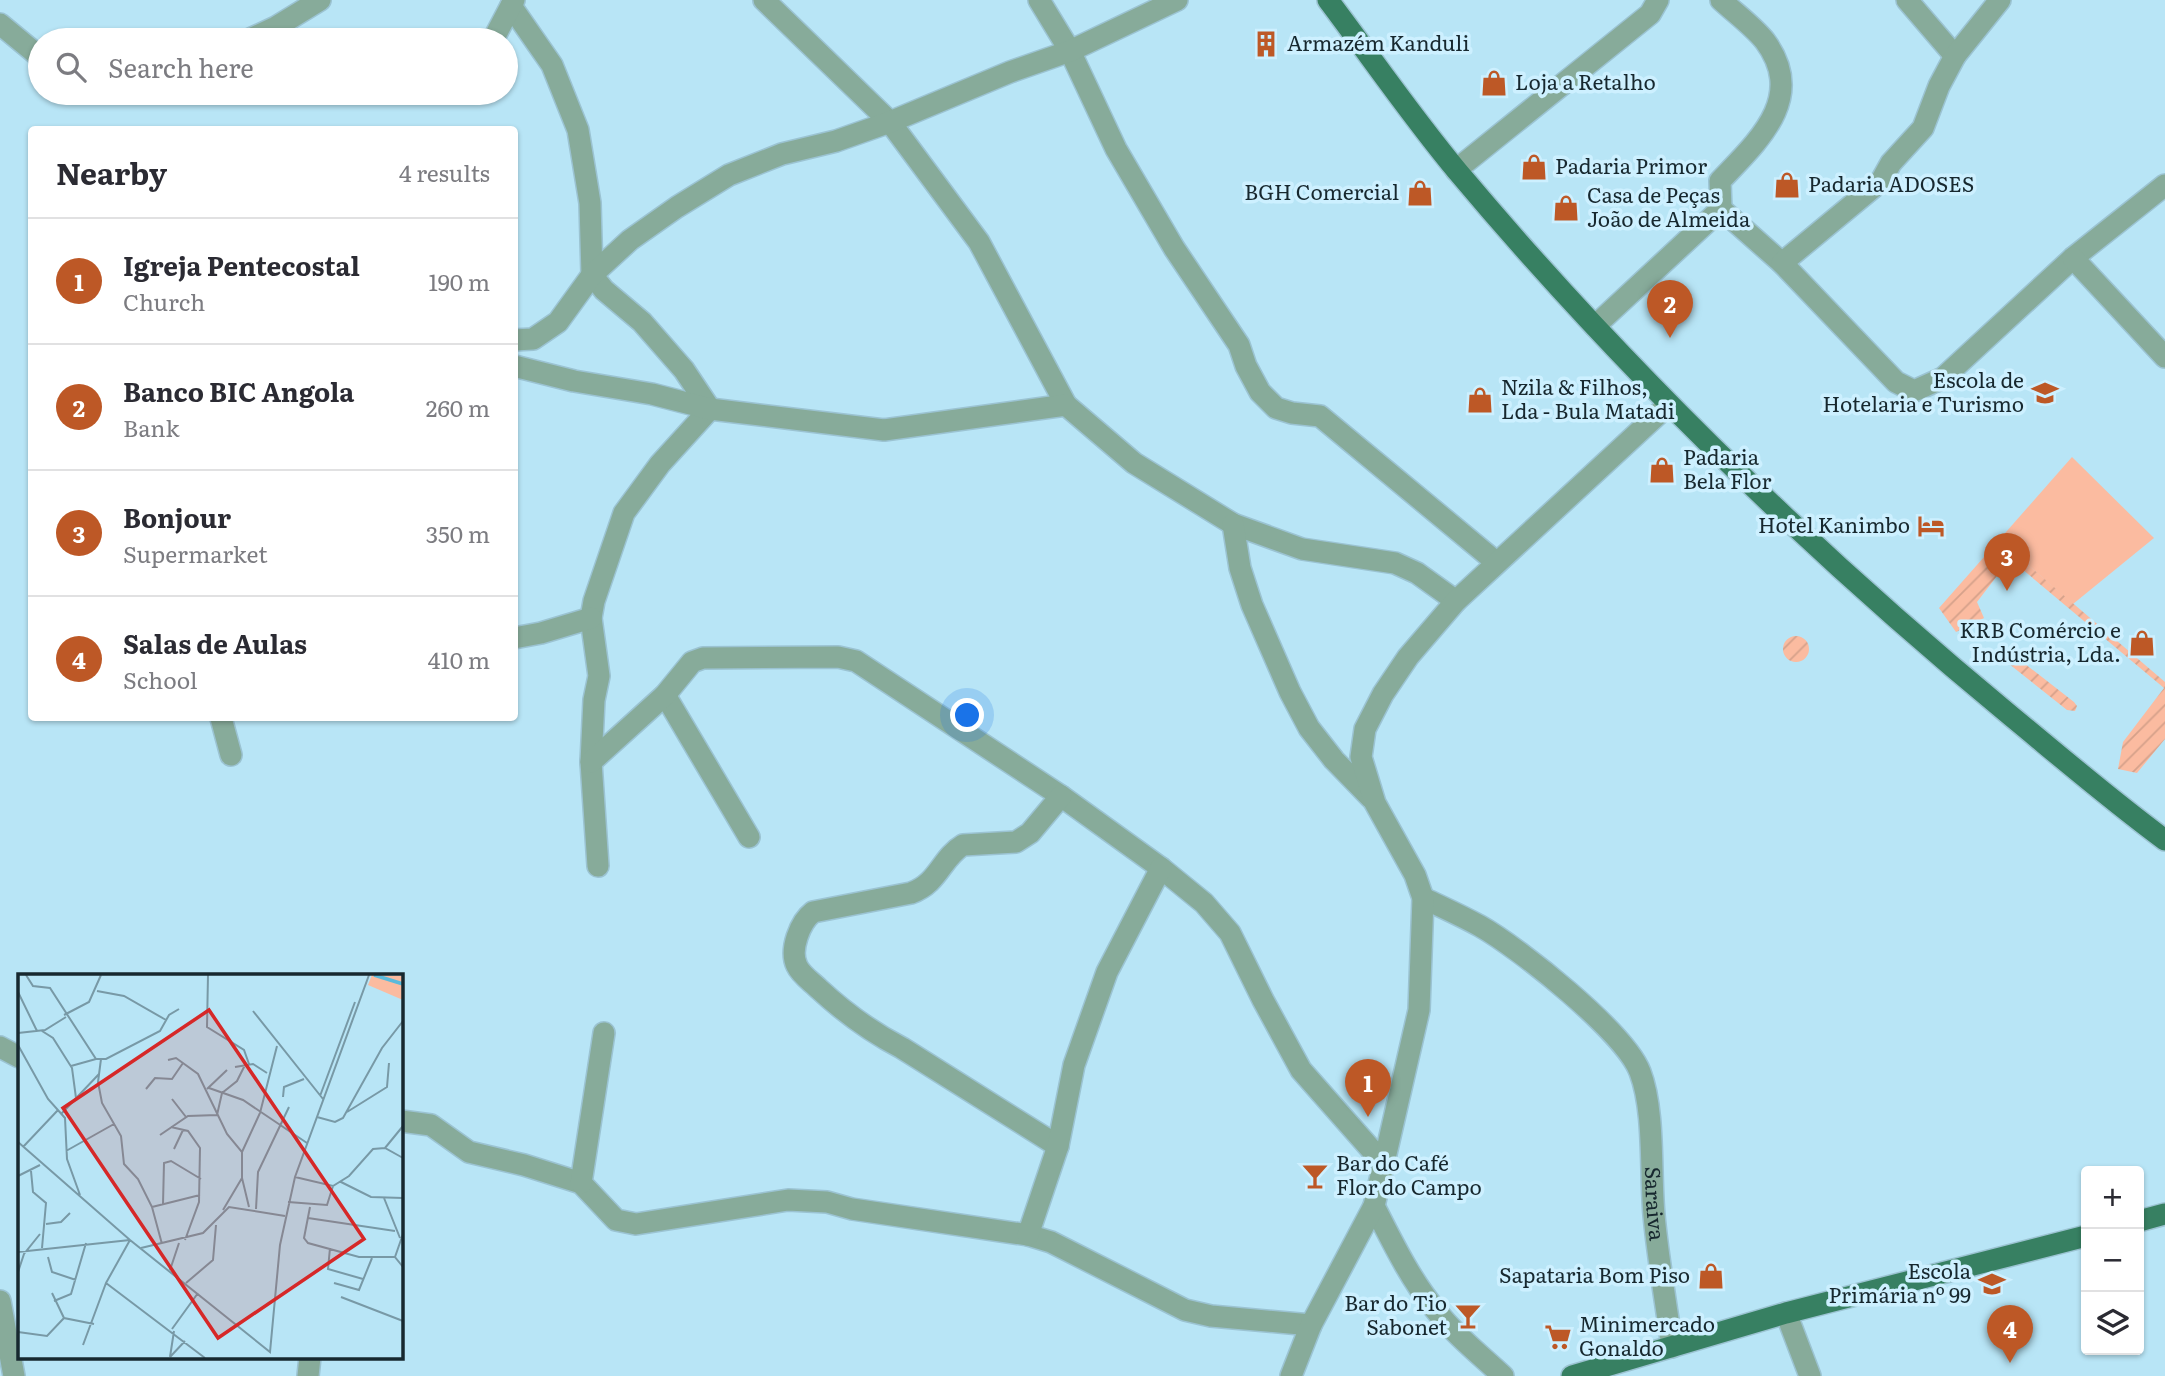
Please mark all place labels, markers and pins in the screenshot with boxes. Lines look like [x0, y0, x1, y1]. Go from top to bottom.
place label: Armazém Kanduli [1287, 26, 1469, 57]
building icon: Armazém Kanduli [1251, 29, 1281, 59]
place label: Loja a Retalho [1515, 65, 1656, 96]
shop icon: Loja a Retalho [1479, 68, 1509, 98]
place label: Padaria Primor [1555, 149, 1707, 180]
shop icon: Padaria Primor [1519, 152, 1549, 182]
place label: Padaria ADOSES [1808, 167, 1974, 198]
shop icon: Padaria ADOSES [1772, 170, 1802, 200]
place label: BGH Comercial [1244, 175, 1399, 206]
shop icon: BGH Comercial [1405, 178, 1435, 208]
place label: Casa de Peças João de Almeida [1587, 178, 1751, 233]
shop icon: Casa de Peças João de Almeida [1551, 193, 1581, 223]
pin: 2 [1647, 280, 1693, 338]
place label: Escola de Hotelaria e Turismo [1823, 363, 2024, 418]
place label: Nzila & Filhos, Lda - Bula Matadi [1501, 370, 1675, 425]
school or university icon: Escola de Hotelaria e Turismo [2030, 378, 2060, 408]
shop icon: Nzila & Filhos, Lda - Bula Matadi [1465, 385, 1495, 415]
place label: Padaria Bela Flor [1683, 440, 1771, 495]
shop icon: Padaria Bela Flor [1647, 455, 1677, 485]
place label: Hotel Kanimbo [1758, 508, 1910, 539]
hotel icon: Hotel Kanimbo [1916, 511, 1946, 541]
pin: 3 [1984, 533, 2030, 591]
place label: KRB Comércio e Indústria, Lda. [1960, 613, 2121, 668]
shop icon: KRB Comércio e Indústria, Lda. [2127, 628, 2157, 658]
pin: 1 [1345, 1059, 1391, 1117]
place label: Bar do Café Flor do Campo [1336, 1146, 1482, 1201]
bar icon: Bar do Café Flor do Campo [1300, 1161, 1330, 1191]
place label: Escola Primária nº 99 [1828, 1254, 1972, 1309]
place label: Sapataria Bom Piso [1499, 1258, 1690, 1289]
shop icon: Sapataria Bom Piso [1696, 1261, 1726, 1291]
school or university icon: Escola Primária nº 99 [1977, 1269, 2007, 1299]
place label: Bar do Tio Sabonet [1344, 1286, 1448, 1341]
bar icon: Bar do Tio Sabonet [1453, 1301, 1483, 1331]
pin: 4 [1987, 1305, 2033, 1363]
place label: Minimercado Gonaldo [1579, 1307, 1715, 1362]
supermarket icon: Minimercado Gonaldo [1543, 1322, 1573, 1352]

